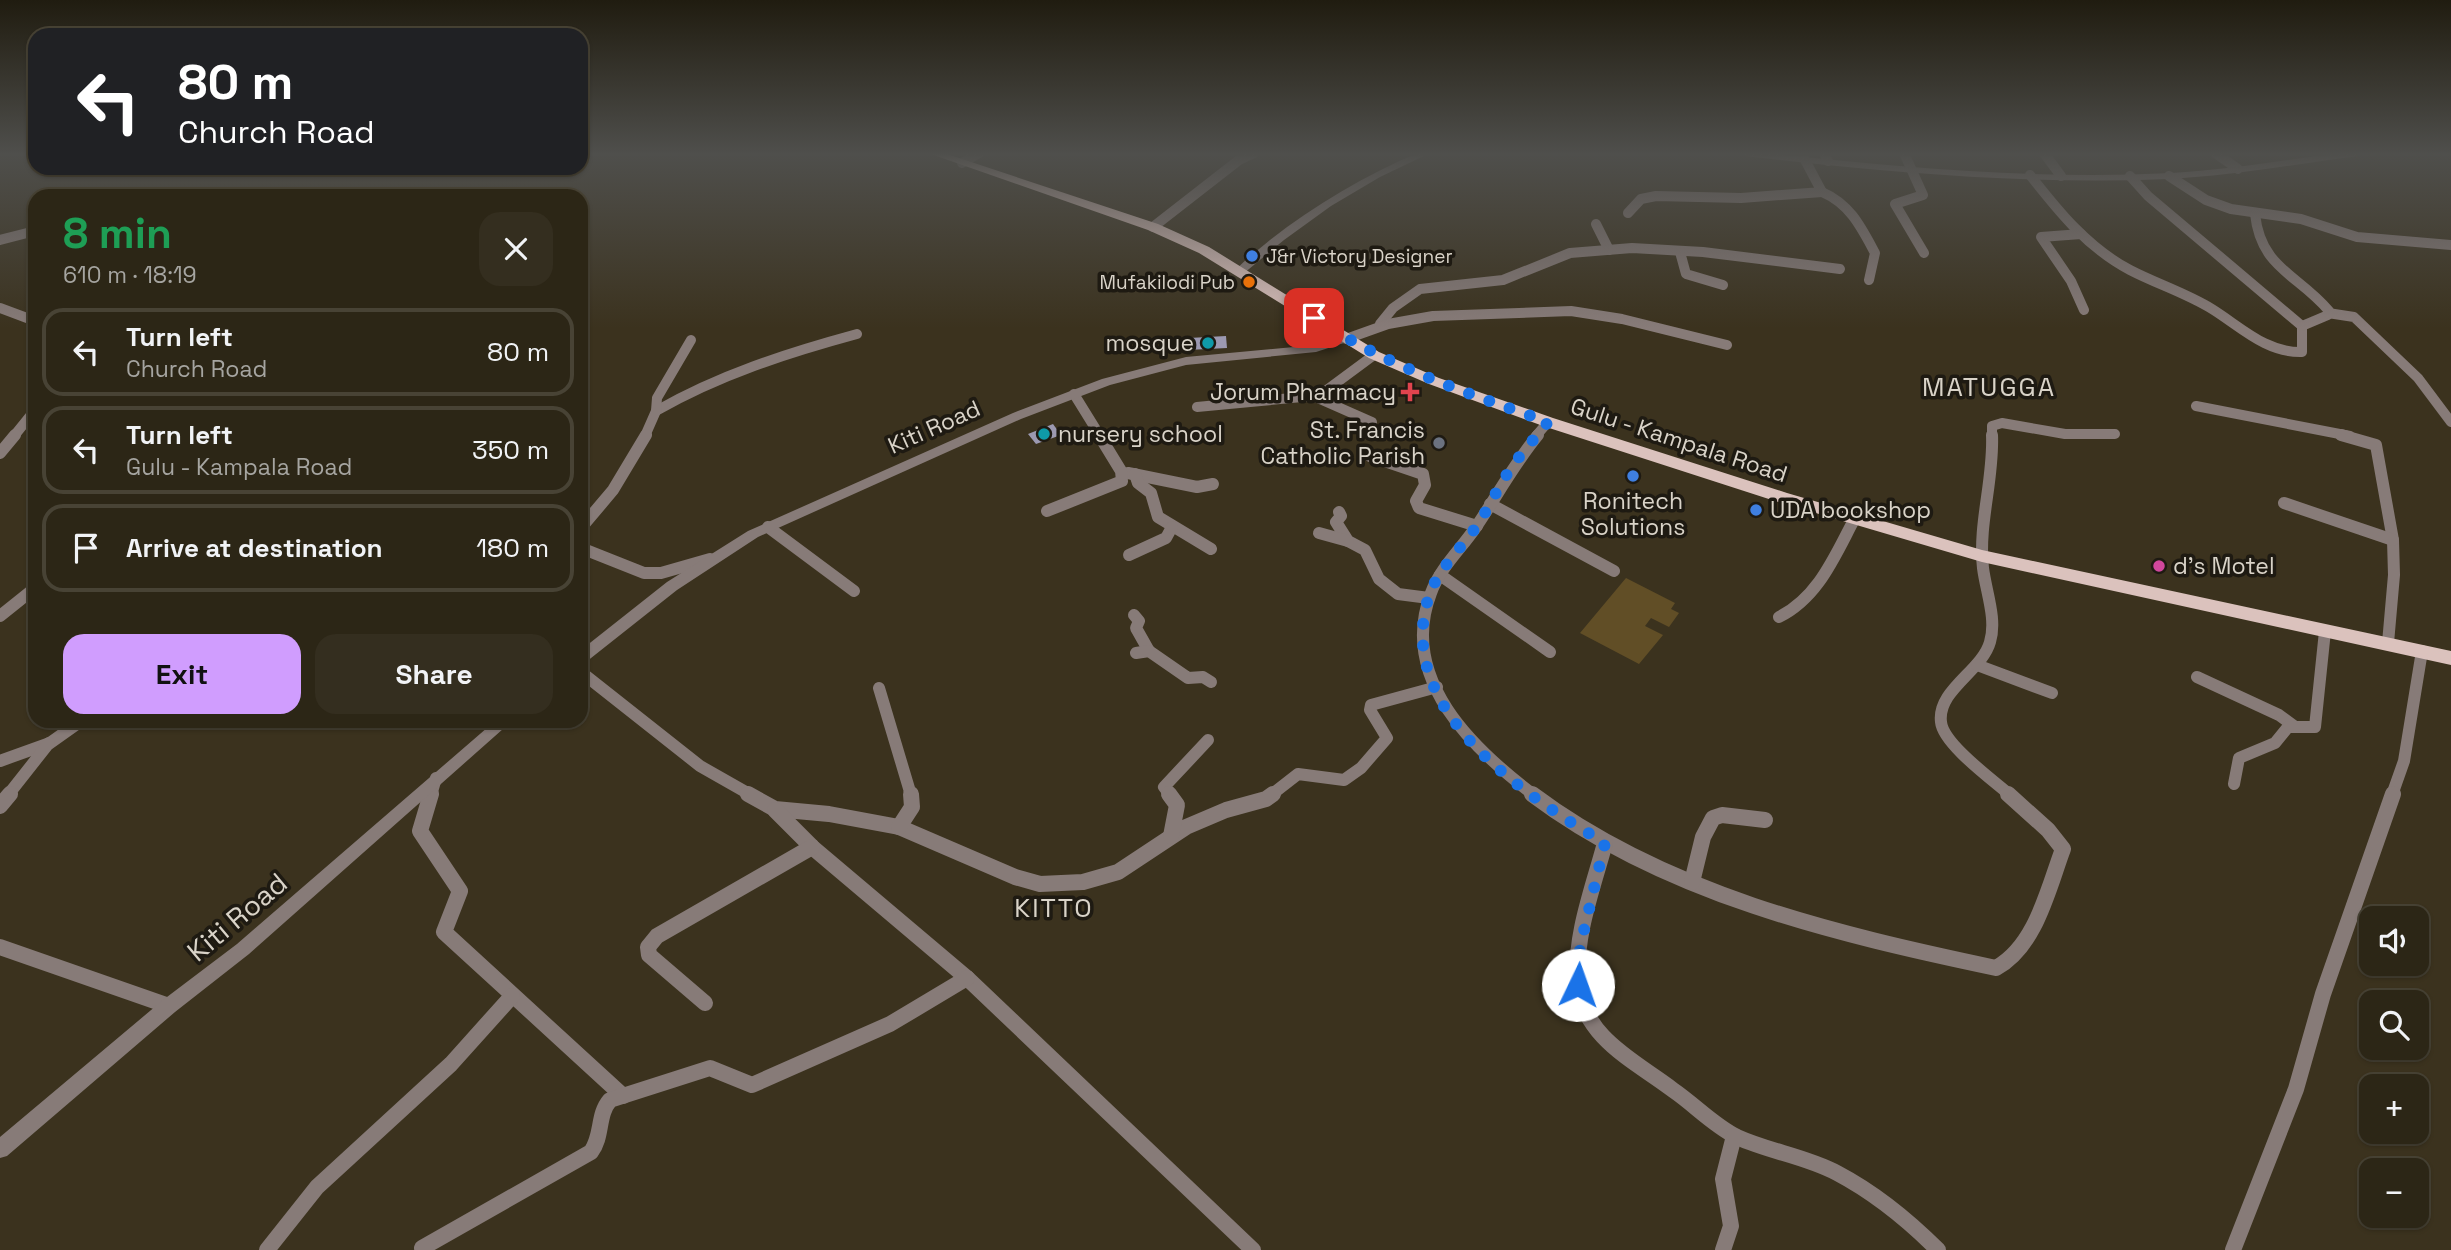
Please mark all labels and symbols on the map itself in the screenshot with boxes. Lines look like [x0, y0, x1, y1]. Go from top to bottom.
place label: J&r Victory Designer [1266, 244, 1453, 269]
marker: J&r Victory Designer [1244, 248, 1260, 264]
place label: Mufakilodi Pub [1099, 270, 1235, 295]
marker: Mufakilodi Pub [1241, 274, 1257, 290]
pin [1284, 288, 1344, 348]
place label: mosque [1105, 328, 1194, 358]
marker: mosque [1200, 335, 1216, 351]
district label: MATUGGA [1922, 370, 2056, 404]
place label: Jorum Pharmacy [1210, 377, 1396, 407]
marker: Jorum Pharmacy [1402, 384, 1418, 400]
street label: Gulu - Kampala Road [1567, 391, 1791, 489]
street label: Kiti Road [883, 393, 985, 461]
place label: St. Francis Catholic Parish [1261, 415, 1425, 471]
place label: nursery school [1058, 419, 1223, 449]
marker: nursery school [1036, 426, 1052, 442]
marker: St. Francis Catholic Parish [1431, 435, 1447, 451]
marker: Ronitech Solutions [1625, 468, 1641, 484]
place label: Ronitech Solutions [1581, 486, 1685, 542]
place label: UDA bookshop [1770, 495, 1931, 525]
marker: UDA bookshop [1748, 502, 1764, 518]
place label: d's Motel [2173, 551, 2275, 581]
marker: d's Motel [2151, 558, 2167, 574]
street label: Kiti Road [180, 865, 294, 969]
district label: KITTO [1014, 891, 1094, 925]
position arrow [1541, 948, 1615, 1022]

